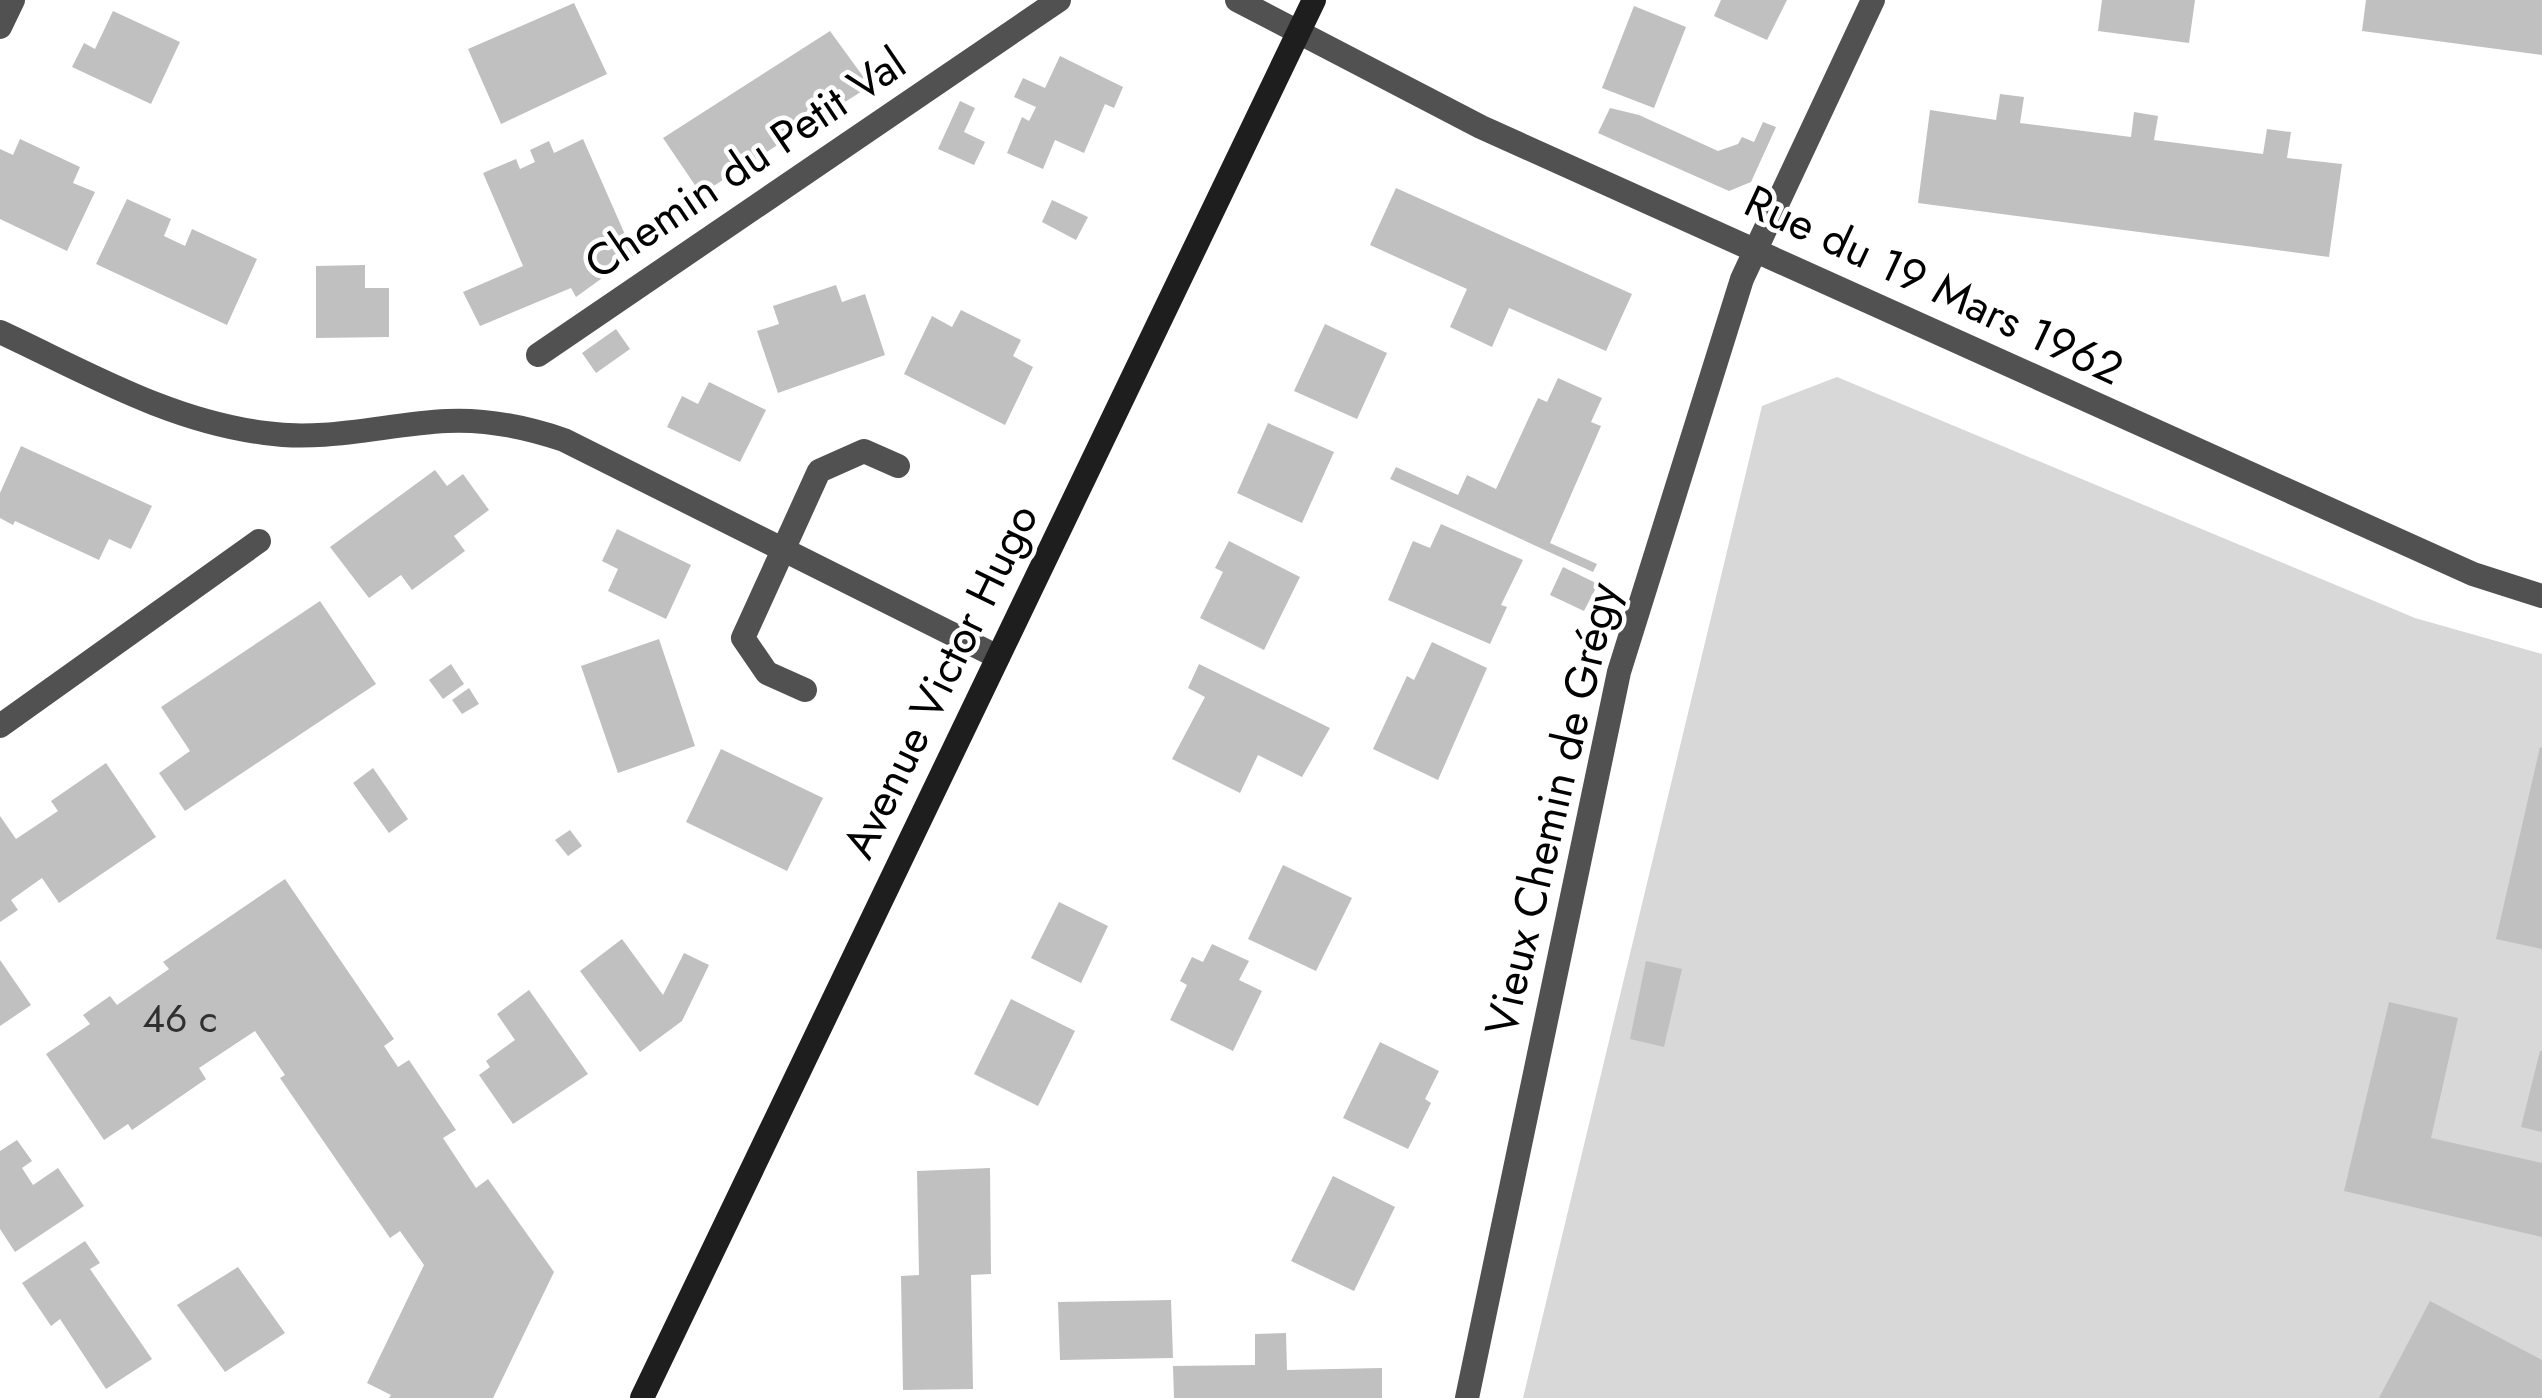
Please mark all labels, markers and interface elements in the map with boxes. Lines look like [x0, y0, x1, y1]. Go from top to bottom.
street label: Chemin du Petit Val [571, 31, 919, 295]
street label: Rue du 19 Mars 1962 [1734, 169, 2134, 401]
street label: Avenue Victor Hugo [826, 493, 1054, 869]
street label: Vieux Chemin de Grégy [1468, 576, 1636, 1042]
house number: 46 c [142, 990, 218, 1047]

